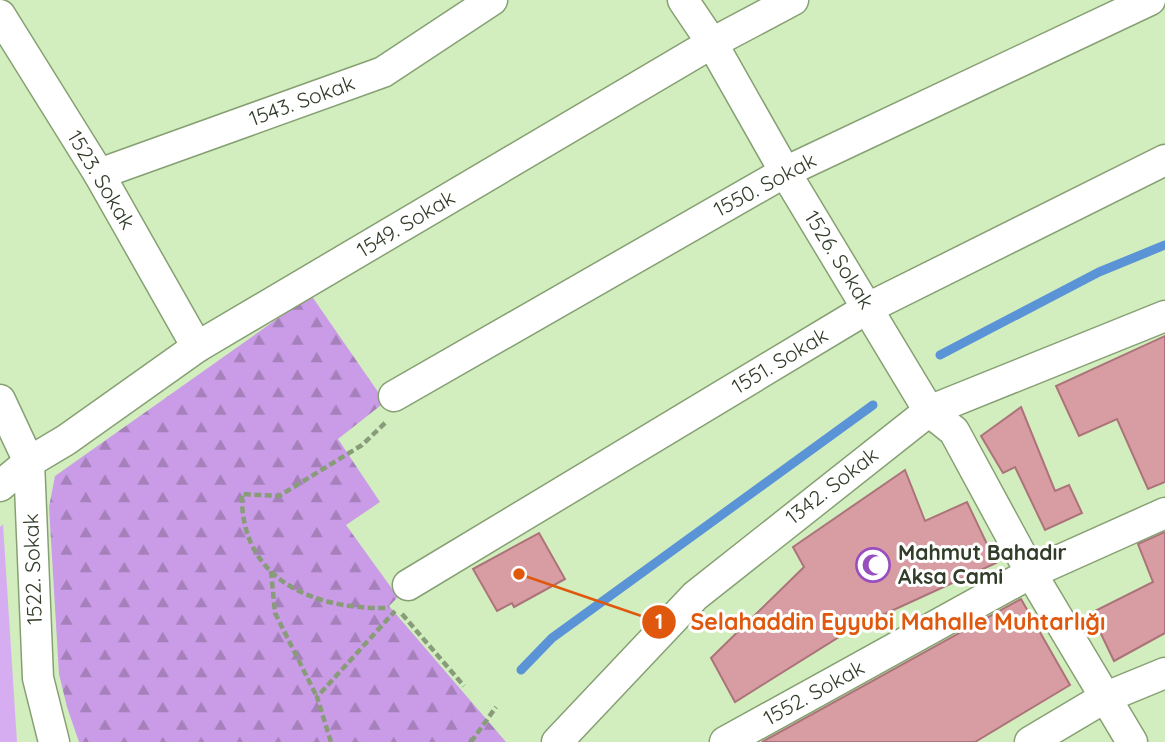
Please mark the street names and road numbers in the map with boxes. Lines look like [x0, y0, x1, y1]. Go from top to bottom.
street label: 1543. Sokak [245, 69, 358, 131]
street label: 1523. Sokak [62, 125, 142, 234]
street label: 1550. Sokak [709, 146, 820, 222]
street label: 1549. Sokak [352, 184, 459, 263]
street label: 1526. Sokak [799, 205, 880, 314]
street label: 1551. Sokak [727, 321, 832, 399]
street label: 1342. Sokak [780, 441, 883, 530]
street label: 1522. Sokak [17, 513, 47, 625]
street label: 1552. Sokak [758, 654, 869, 731]

